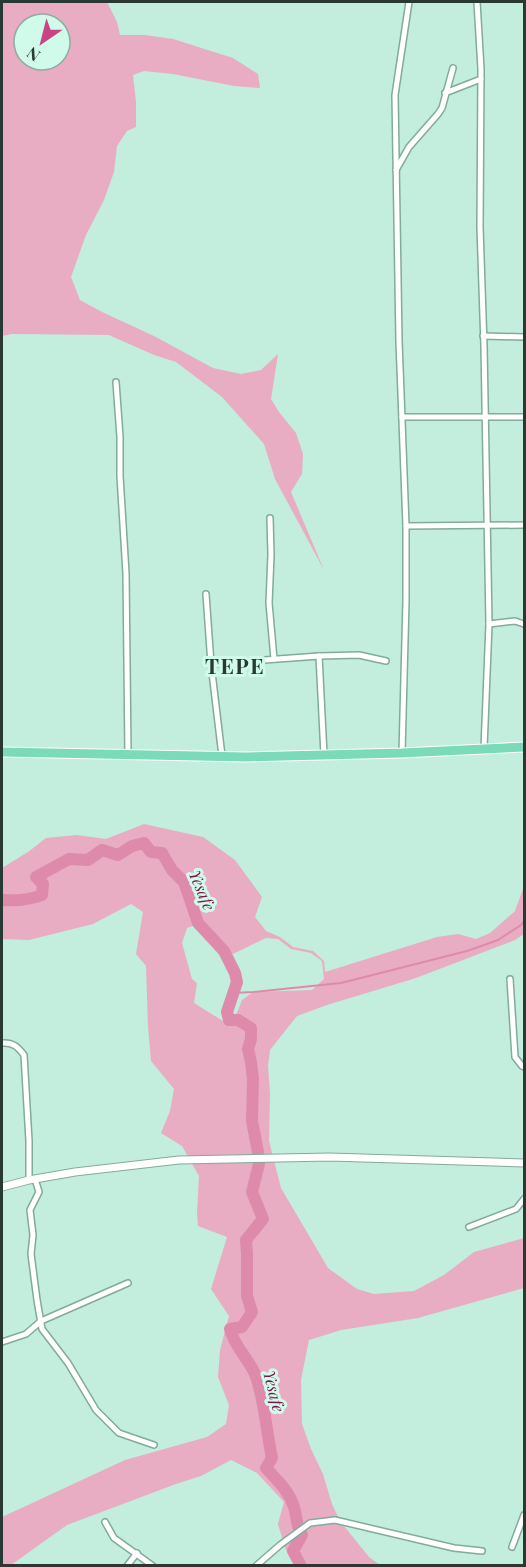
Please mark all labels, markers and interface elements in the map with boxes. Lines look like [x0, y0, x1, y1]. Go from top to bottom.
north arrow [12, 12, 72, 72]
text: N [22, 43, 44, 67]
district label: TEPE [205, 651, 265, 679]
water label: Yesafe [185, 866, 220, 913]
water label: Yesafe [259, 1368, 290, 1414]

